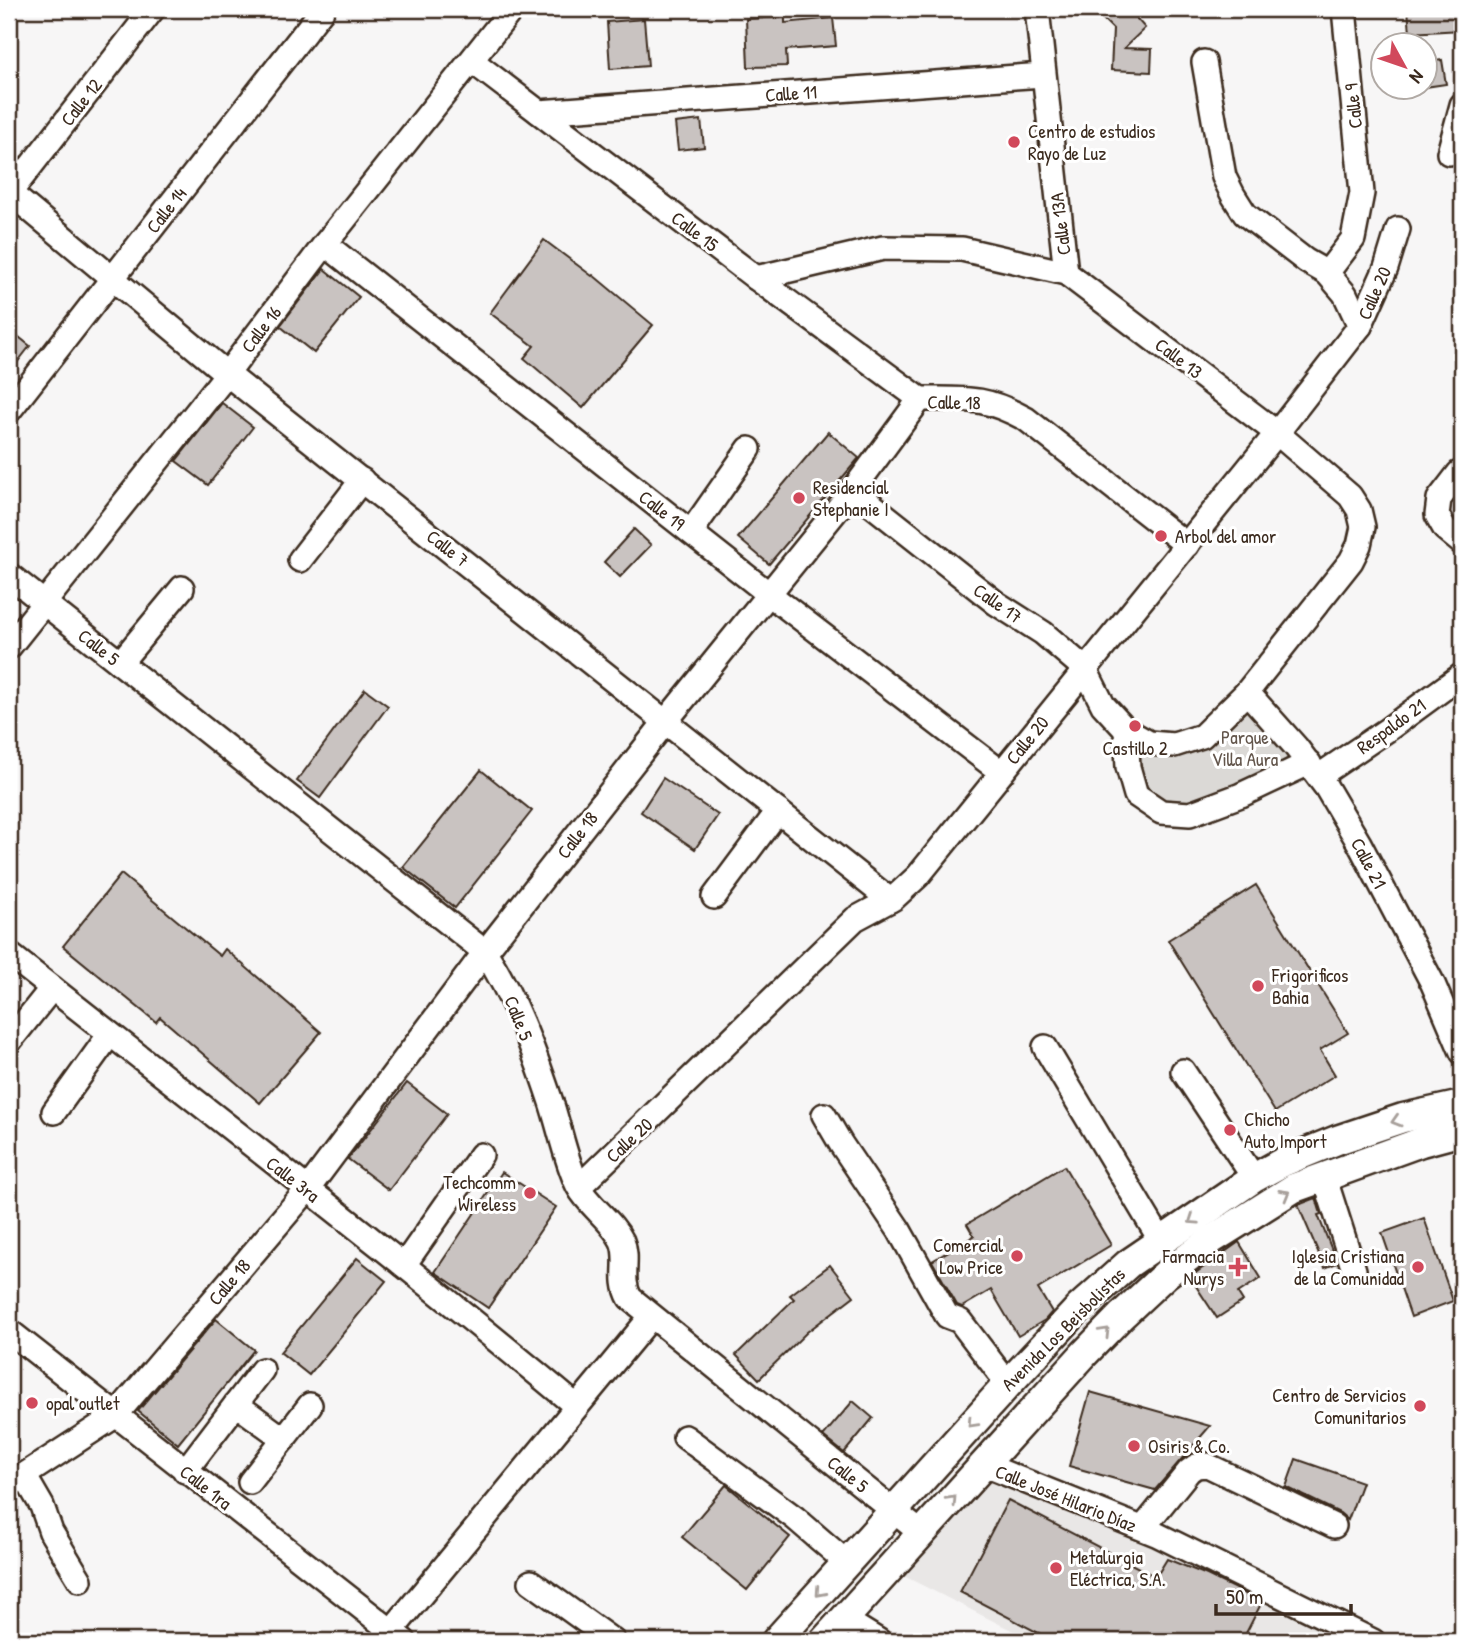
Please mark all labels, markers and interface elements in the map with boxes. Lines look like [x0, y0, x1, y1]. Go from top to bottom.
north arrow [1370, 32, 1440, 102]
text: N [1404, 65, 1430, 89]
street label: Calle 12 [54, 73, 108, 131]
street label: Calle 11 [764, 78, 818, 108]
street label: Calle 9 [1338, 82, 1368, 130]
place label: Centro de estudios Rayo de Luz [1028, 118, 1155, 166]
marker: Centro de estudios Rayo de Luz [1006, 134, 1022, 150]
street label: Calle 14 [140, 182, 192, 238]
street label: Calle 13A [1043, 191, 1077, 257]
street label: Calle 15 [666, 205, 724, 257]
street label: Calle 20 [1351, 262, 1397, 324]
street label: Calle 16 [235, 300, 287, 358]
street label: Calle 13 [1150, 332, 1208, 384]
street label: Calle 18 [927, 389, 981, 415]
place label: Residencial Stephanie I [813, 474, 889, 522]
street label: Calle 19 [634, 484, 690, 536]
marker: Residencial Stephanie I [791, 490, 807, 506]
street label: Calle 7 [421, 523, 475, 573]
place label: Arbol del amor [1175, 523, 1277, 549]
marker: Arbol del amor [1153, 528, 1169, 544]
street label: Calle 17 [968, 577, 1028, 629]
street label: Calle 5 [73, 623, 125, 671]
street label: Respaldo 21 [1351, 692, 1431, 760]
street label: Calle 20 [999, 710, 1055, 770]
marker: Castillo 2 [1127, 718, 1143, 734]
park label: Parque Villa Aura [1212, 724, 1279, 772]
place label: Castillo 2 [1102, 735, 1168, 761]
street label: Calle 18 [550, 806, 604, 864]
street label: Calle 21 [1345, 833, 1393, 893]
place label: Frigorificos Bahia [1271, 962, 1348, 1010]
marker: Frigorificos Bahia [1250, 978, 1266, 994]
street label: Calle 5 [498, 992, 540, 1044]
place label: Chicho Auto Import [1244, 1106, 1327, 1154]
street label: Calle 20 [600, 1112, 658, 1168]
one-way arrow [1390, 1112, 1402, 1127]
marker: Chicho Auto Import [1222, 1122, 1238, 1138]
street label: Calle 3ra [261, 1150, 326, 1208]
place label: Techcomm Wireless [443, 1169, 516, 1217]
marker: Techcomm Wireless [522, 1185, 538, 1201]
one-way arrow [1278, 1189, 1290, 1202]
one-way arrow [1187, 1211, 1200, 1224]
place label: Comercial Low Price [933, 1232, 1004, 1280]
place label: Farmacia Nurys [1162, 1243, 1225, 1291]
place label: Iglesia Cristiana de la Comunidad [1292, 1243, 1405, 1291]
marker: Comercial Low Price [1009, 1248, 1025, 1264]
street label: Calle 18 [202, 1253, 256, 1311]
marker: Farmacia Nurys [1230, 1259, 1246, 1275]
marker: Iglesia Cristiana de la Comunidad [1410, 1259, 1426, 1275]
street label: Avenida Los Beisbolistas [995, 1261, 1131, 1397]
one-way arrow [1097, 1327, 1110, 1340]
place label: Centro de Servicios Comunitarios [1272, 1382, 1406, 1430]
place label: opal outlet [46, 1390, 120, 1416]
marker: opal outlet [24, 1395, 40, 1411]
marker: Centro de Servicios Comunitarios [1412, 1398, 1428, 1414]
one-way arrow [968, 1415, 981, 1428]
place label: Osiris & Co. [1148, 1433, 1230, 1459]
marker: Osiris & Co. [1126, 1438, 1142, 1454]
street label: Calle 5 [822, 1449, 874, 1499]
street label: Calle 1ra [174, 1458, 238, 1516]
street label: Calle José Hilario Díaz [992, 1458, 1140, 1538]
one-way arrow [944, 1495, 957, 1508]
place label: Metalurgia Eléctrica, S.A. [1070, 1544, 1166, 1592]
marker: Metalurgia Eléctrica, S.A. [1048, 1560, 1064, 1576]
scale bar [1216, 1573, 1350, 1617]
text: 50 m [1226, 1582, 1263, 1611]
one-way arrow [816, 1584, 828, 1597]

